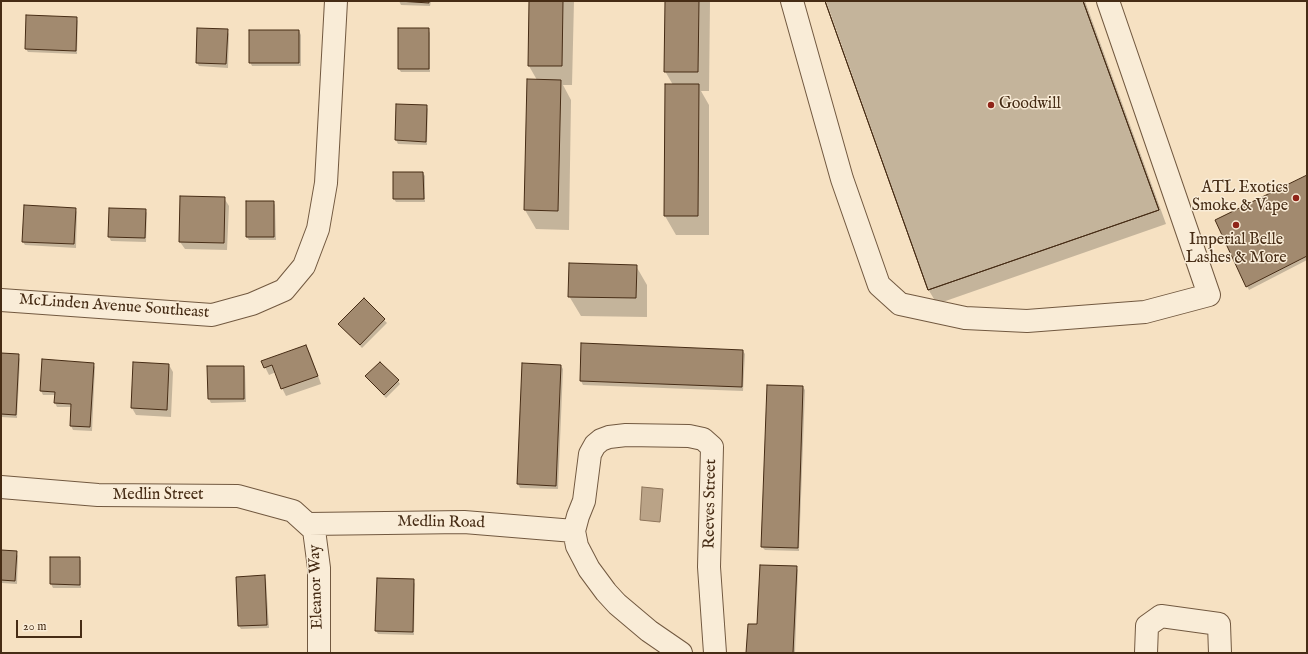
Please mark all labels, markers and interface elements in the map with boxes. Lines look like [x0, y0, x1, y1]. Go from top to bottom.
place label: Goodwill [999, 95, 1061, 115]
marker: Goodwill [986, 100, 996, 110]
place label: ATL Exotics Smoke & Vape [1192, 179, 1288, 217]
marker: ATL Exotics Smoke & Vape [1291, 193, 1301, 203]
marker: Imperial Belle Lashes & More [1231, 220, 1241, 230]
place label: Imperial Belle Lashes & More [1185, 231, 1287, 269]
street label: McLinden Avenue Southeast [18, 291, 210, 323]
street label: Reeves Street [701, 459, 721, 549]
street label: Medlin Street [112, 486, 204, 506]
street label: Medlin Road [397, 513, 485, 533]
street label: Eleanor Way [306, 544, 328, 630]
scale bar [18, 612, 84, 638]
text: 20 m [23, 619, 46, 634]

